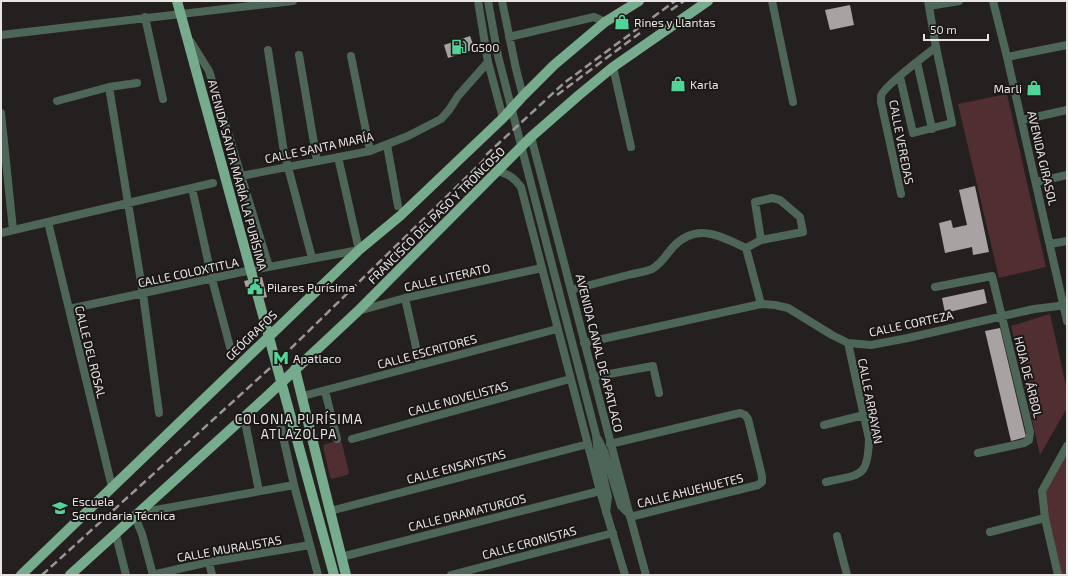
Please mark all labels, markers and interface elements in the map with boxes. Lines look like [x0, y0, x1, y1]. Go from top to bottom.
shop icon: Rines y Llantas [613, 13, 631, 31]
place label: Rines y Llantas [634, 15, 716, 29]
scale bar [924, 16, 988, 42]
text: 50 m [930, 22, 957, 36]
fuel station icon: G500 [450, 38, 468, 56]
place label: G500 [471, 40, 499, 54]
shop icon: Karla [669, 75, 687, 93]
place label: Karla [690, 77, 719, 91]
street label: AVENIDA SANTA MARÍA LA PURÍSIMA [206, 78, 270, 273]
shop icon: Marli [1025, 79, 1043, 97]
place label: Marli [994, 81, 1022, 95]
street label: CALLE VEREDAS [887, 98, 917, 186]
street label: AVENIDA GIRASOL [1025, 109, 1061, 207]
street label: CALLE SANTA MARÍA [263, 129, 375, 165]
street label: FRANCISCO DEL PASO Y TRONCOSO [365, 144, 507, 286]
street label: CALLE COLOXTITLA [136, 254, 240, 290]
street label: CALLE LITERATO [403, 260, 491, 294]
street label: AVENIDA CANAL DE APATLACO [574, 272, 626, 434]
public building icon: Pilares Purísima [246, 278, 264, 296]
place label: Pilares Purísima [267, 280, 355, 294]
street label: CALLE DEL ROSAL [73, 304, 109, 400]
street label: GEÓGRAFOS [222, 307, 280, 363]
street label: CALLE CORTEZA [867, 307, 955, 339]
street label: CALLE ESCRITORES [376, 331, 479, 371]
street label: HOJA DE ÁRBOL [1012, 335, 1046, 419]
metro station icon: Apatlaco [272, 349, 290, 367]
place label: Apatlaco [293, 351, 342, 365]
street label: CALLE ARRAYAN [856, 357, 886, 445]
street label: CALLE NOVELISTAS [406, 378, 510, 418]
district label: COLONIA PURÍSIMA ATLAZOLPA [235, 410, 363, 442]
street label: CALLE ENSAYISTAS [405, 446, 507, 486]
street label: CALLE AHUEHUETES [635, 470, 745, 510]
street label: CALLE DRAMATURGOS [407, 491, 528, 533]
place label: Escuela Secundaria Técnica [72, 494, 175, 522]
school or university icon: Escuela Secundaria Técnica [51, 499, 69, 517]
street label: CALLE CRONISTAS [480, 523, 578, 561]
street label: CALLE MURALISTAS [176, 532, 283, 564]

